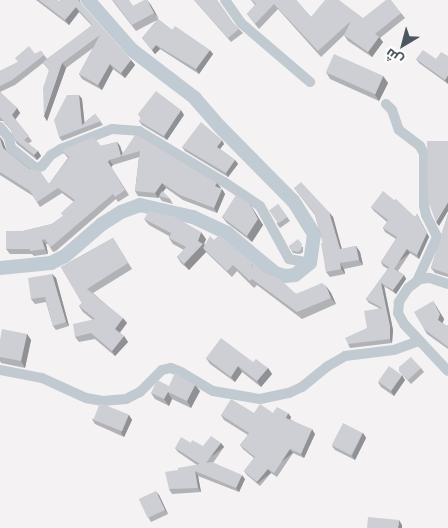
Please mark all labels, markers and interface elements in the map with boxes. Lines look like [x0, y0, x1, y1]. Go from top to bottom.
north arrow [378, 20, 428, 70]
text: ش [382, 45, 406, 69]

